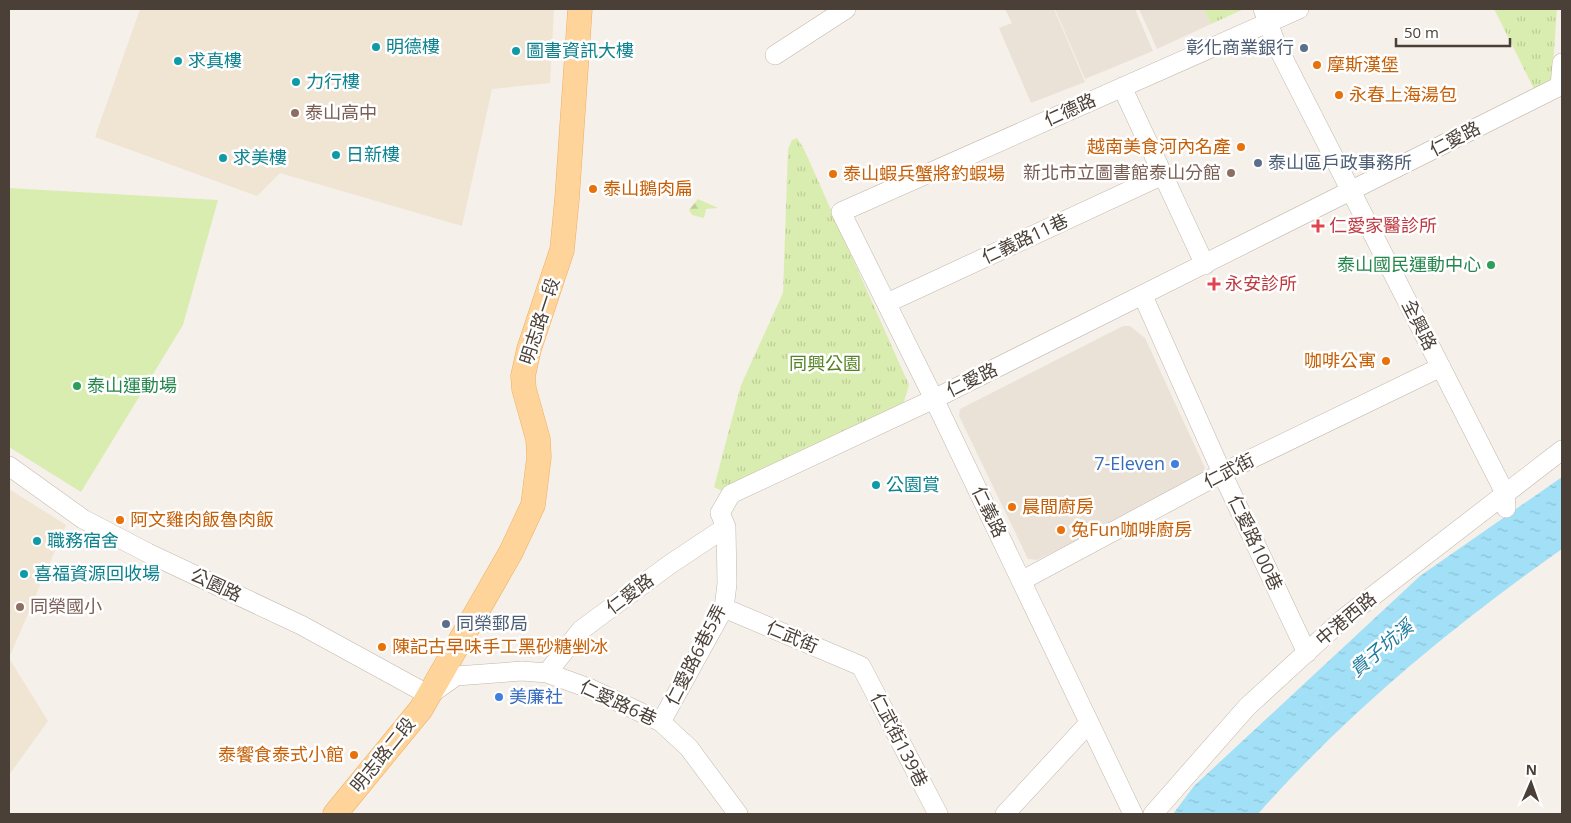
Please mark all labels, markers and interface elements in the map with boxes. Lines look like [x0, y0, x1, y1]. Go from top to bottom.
scale bar [1396, 15, 1510, 47]
text: 50 m [1404, 22, 1439, 42]
place label: 明德樓 [386, 34, 440, 58]
place label: 彰化商業銀行 [1186, 35, 1294, 59]
place label: 圖書資訊大樓 [526, 38, 634, 62]
marker: 明德樓 [370, 41, 382, 53]
marker: 彰化商業銀行 [1298, 42, 1310, 54]
marker: 圖書資訊大樓 [510, 45, 522, 57]
place label: 求真樓 [188, 48, 242, 72]
place label: 摩斯漢堡 [1327, 52, 1399, 76]
marker: 求真樓 [172, 55, 184, 67]
marker: 摩斯漢堡 [1311, 59, 1323, 71]
place label: 力行樓 [306, 69, 360, 93]
marker: 力行樓 [290, 76, 302, 88]
place label: 永春上海湯包 [1349, 82, 1457, 106]
street label: 仁德路 [1040, 87, 1099, 131]
marker: 永春上海湯包 [1333, 89, 1345, 101]
place label: 泰山高中 [305, 100, 377, 124]
marker: 泰山高中 [289, 107, 301, 119]
street label: 仁愛路 [1425, 115, 1484, 161]
place label: 越南美食河內名產 [1087, 134, 1231, 158]
marker: 越南美食河內名產 [1235, 141, 1247, 153]
place label: 日新樓 [346, 142, 400, 166]
place label: 求美樓 [233, 145, 287, 169]
marker: 日新樓 [330, 149, 342, 161]
place label: 泰山區戶政事務所 [1268, 150, 1412, 174]
marker: 求美樓 [217, 152, 229, 164]
marker: 泰山區戶政事務所 [1252, 157, 1264, 169]
place label: 新北市立圖書館泰山分館 [1023, 160, 1221, 184]
place label: 泰山蝦兵蟹將釣蝦場 [843, 161, 1005, 185]
marker: 新北市立圖書館泰山分館 [1225, 167, 1237, 179]
marker: 泰山蝦兵蟹將釣蝦場 [827, 168, 839, 180]
place label: 泰山鵝肉扁 [603, 176, 693, 200]
marker: 泰山鵝肉扁 [587, 183, 599, 195]
street label: 仁義路11巷 [978, 208, 1072, 269]
place label: 仁愛家醫診所 [1329, 213, 1437, 237]
marker: 仁愛家醫診所 [1311, 219, 1325, 233]
place label: 泰山國民運動中心 [1337, 252, 1481, 276]
marker: 泰山國民運動中心 [1485, 259, 1497, 271]
place label: 永安診所 [1225, 271, 1297, 295]
street label: 明志路一段 [514, 274, 564, 367]
marker: 永安診所 [1207, 277, 1221, 291]
street label: 全興路 [1397, 295, 1443, 354]
place label: 咖啡公寓 [1304, 348, 1376, 372]
park label: 同興公園 [789, 351, 861, 375]
marker: 咖啡公寓 [1380, 355, 1392, 367]
street label: 仁愛路 [942, 356, 1001, 402]
place label: 泰山運動場 [87, 373, 177, 397]
marker: 泰山運動場 [71, 380, 83, 392]
street label: 仁武街 [1199, 447, 1258, 493]
place label: 7-Eleven [1094, 451, 1165, 475]
marker: 7-Eleven [1169, 458, 1181, 470]
place label: 公園賞 [886, 472, 940, 496]
marker: 公園賞 [870, 479, 882, 491]
street label: 仁義路 [967, 482, 1013, 541]
street label: 仁愛路100巷 [1223, 491, 1289, 594]
place label: 晨間廚房 [1022, 494, 1094, 518]
marker: 晨間廚房 [1006, 501, 1018, 513]
place label: 阿文雞肉飯魯肉飯 [130, 507, 274, 531]
marker: 阿文雞肉飯魯肉飯 [114, 514, 126, 526]
place label: 兔Fun咖啡廚房 [1071, 517, 1192, 541]
marker: 兔Fun咖啡廚房 [1055, 524, 1067, 536]
place label: 職務宿舍 [47, 528, 119, 552]
marker: 職務宿舍 [31, 535, 43, 547]
place label: 喜福資源回收場 [34, 561, 160, 585]
street label: 公園路 [187, 562, 246, 606]
street label: 仁愛路 [601, 567, 658, 619]
marker: 喜福資源回收場 [18, 568, 30, 580]
street label: 中港西路 [1310, 586, 1381, 651]
place label: 同榮國小 [30, 594, 102, 618]
street label: 仁愛路6巷5弄 [659, 600, 731, 709]
marker: 同榮國小 [14, 601, 26, 613]
place label: 同榮郵局 [456, 611, 528, 635]
water label: 貴子坑溪 [1344, 612, 1421, 682]
street label: 仁武街 [763, 614, 822, 658]
marker: 同榮郵局 [440, 618, 452, 630]
place label: 陳記古早味手工黑砂糖剉冰 [392, 634, 608, 658]
marker: 陳記古早味手工黑砂糖剉冰 [376, 641, 388, 653]
street label: 仁愛路6巷 [576, 674, 661, 730]
place label: 美廉社 [509, 684, 563, 708]
street label: 仁武街139巷 [866, 688, 934, 791]
marker: 美廉社 [493, 691, 505, 703]
street label: 明志路二段 [345, 712, 420, 797]
place label: 泰饗食泰式小館 [218, 742, 344, 766]
marker: 泰饗食泰式小館 [348, 749, 360, 761]
north arrow [1506, 758, 1556, 808]
text: N [1525, 760, 1537, 779]

